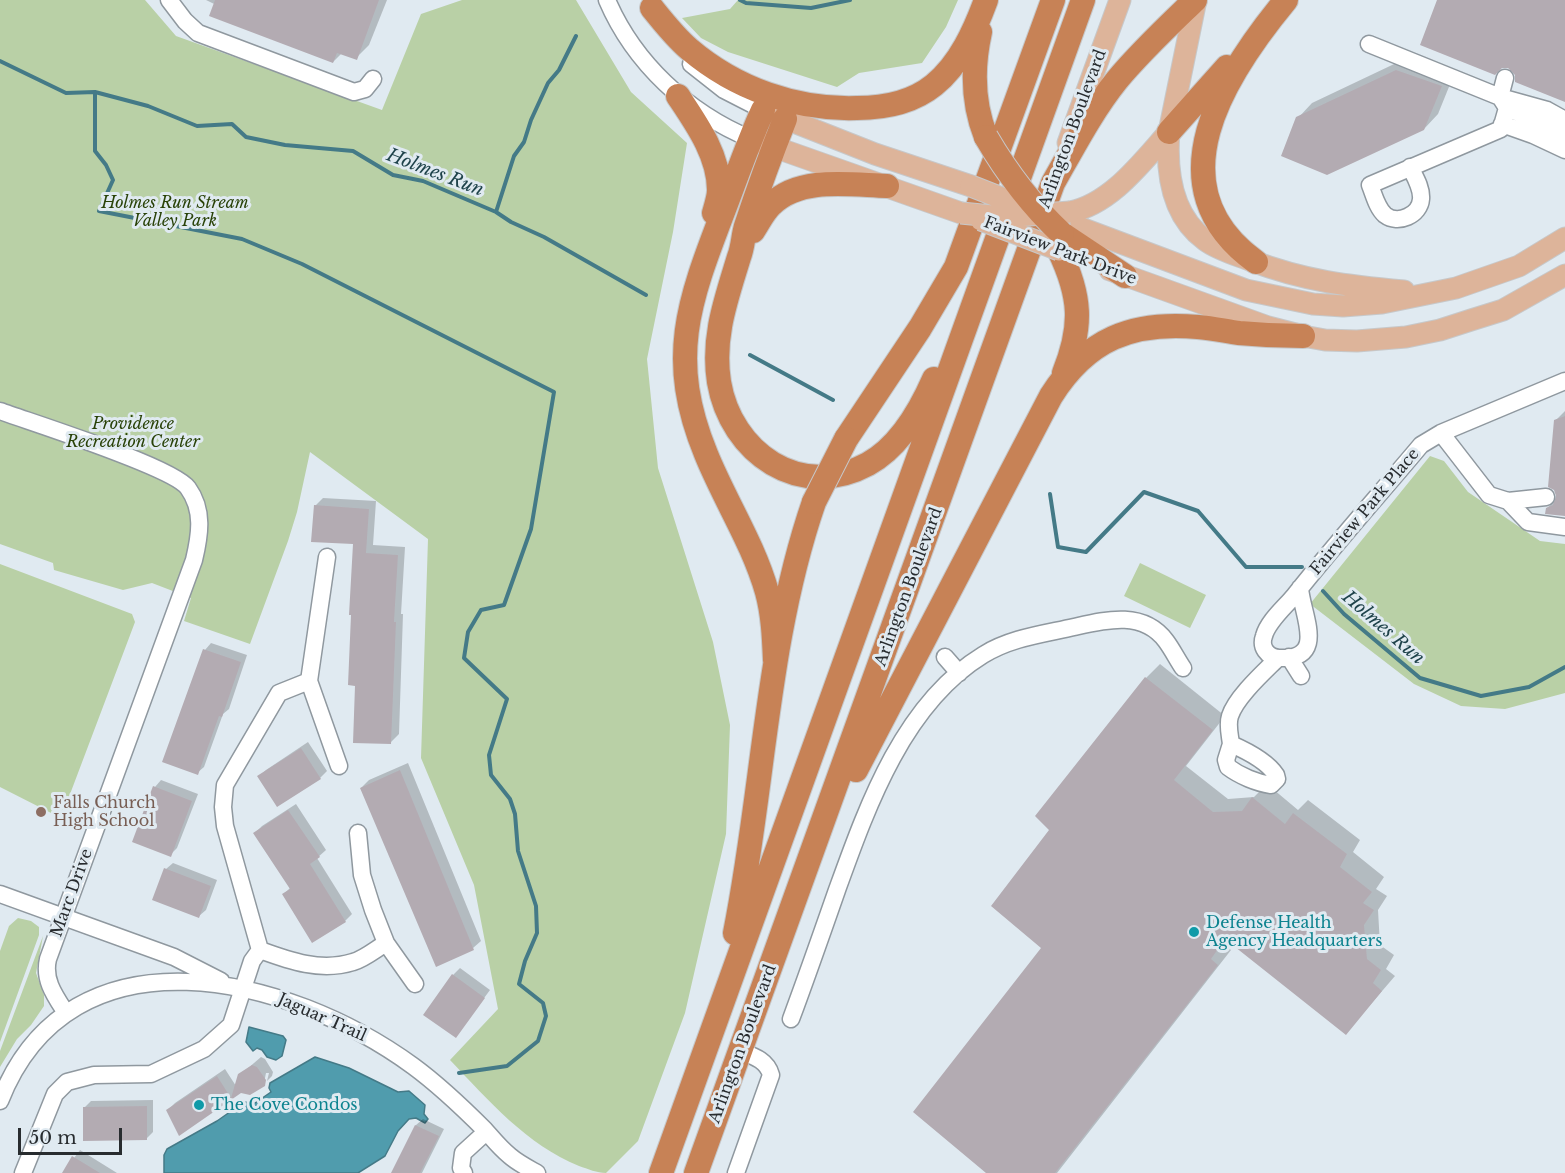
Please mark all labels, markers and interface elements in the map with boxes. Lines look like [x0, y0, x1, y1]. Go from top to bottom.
street label: Arlington Boulevard [1035, 47, 1111, 211]
water label: Holmes Run [384, 145, 486, 201]
park label: Holmes Run Stream Valley Park [101, 193, 249, 231]
street label: Fairview Park Drive [981, 213, 1139, 289]
park label: Providence Recreation Center [66, 414, 200, 452]
street label: Fairview Park Place [1307, 445, 1423, 579]
street label: Arlington Boulevard [871, 505, 947, 669]
water label: Holmes Run [1337, 586, 1429, 670]
place label: Falls Church High School [53, 793, 156, 831]
marker: Falls Church High School [34, 805, 48, 819]
street label: Marc Drive [47, 846, 97, 940]
place label: Defense Health Agency Headquarters [1206, 913, 1382, 951]
marker: Defense Health Agency Headquarters [1187, 925, 1201, 939]
street label: Arlington Boulevard [705, 962, 781, 1126]
street label: Jaguar Trail [275, 990, 369, 1046]
place label: The Cove Condos [211, 1095, 358, 1115]
marker: The Cove Condos [192, 1098, 206, 1112]
scale bar [21, 1116, 124, 1154]
text: 50 m [29, 1127, 77, 1149]

